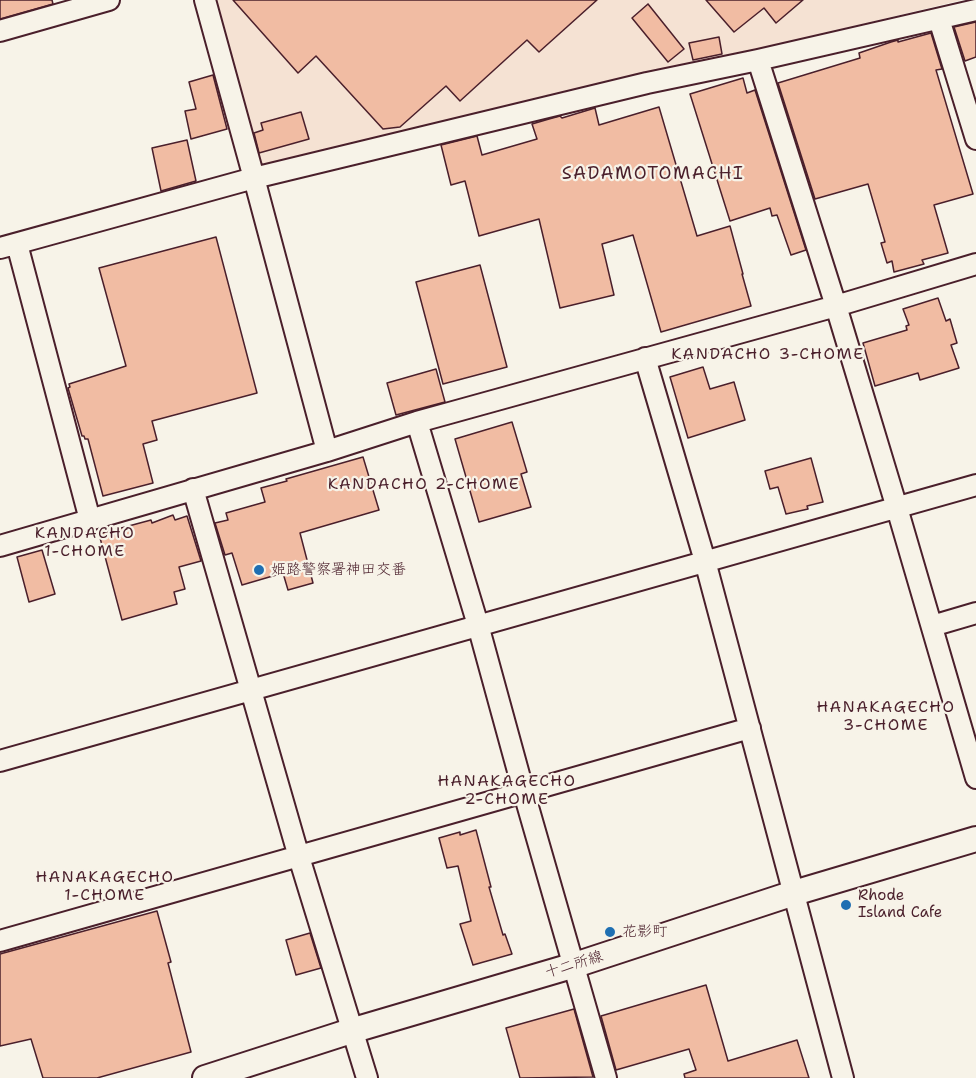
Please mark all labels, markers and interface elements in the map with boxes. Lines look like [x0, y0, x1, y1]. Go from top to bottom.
district label: SADAMOTOMACHI [562, 163, 744, 185]
district label: KANDACHO 3-CHOME [671, 345, 865, 365]
district label: KANDACHO 2-CHOME [328, 475, 520, 495]
district label: KANDACHO 1-CHOME [35, 524, 135, 562]
place label: 姫路警察署神田交番 [271, 561, 406, 579]
marker: 姫路警察署神田交番 [252, 563, 266, 577]
district label: HANAKAGECHO 3-CHOME [817, 698, 955, 736]
district label: HANAKAGECHO 2-CHOME [438, 772, 576, 810]
district label: HANAKAGECHO 1-CHOME [36, 868, 174, 906]
place label: Rhode Island Cafe [858, 887, 942, 922]
marker: Rhode Island Cafe [839, 898, 853, 912]
place label: 花影町 [622, 923, 667, 941]
marker: 花影町 [603, 925, 617, 939]
street label: 十二所線 [543, 948, 605, 982]

